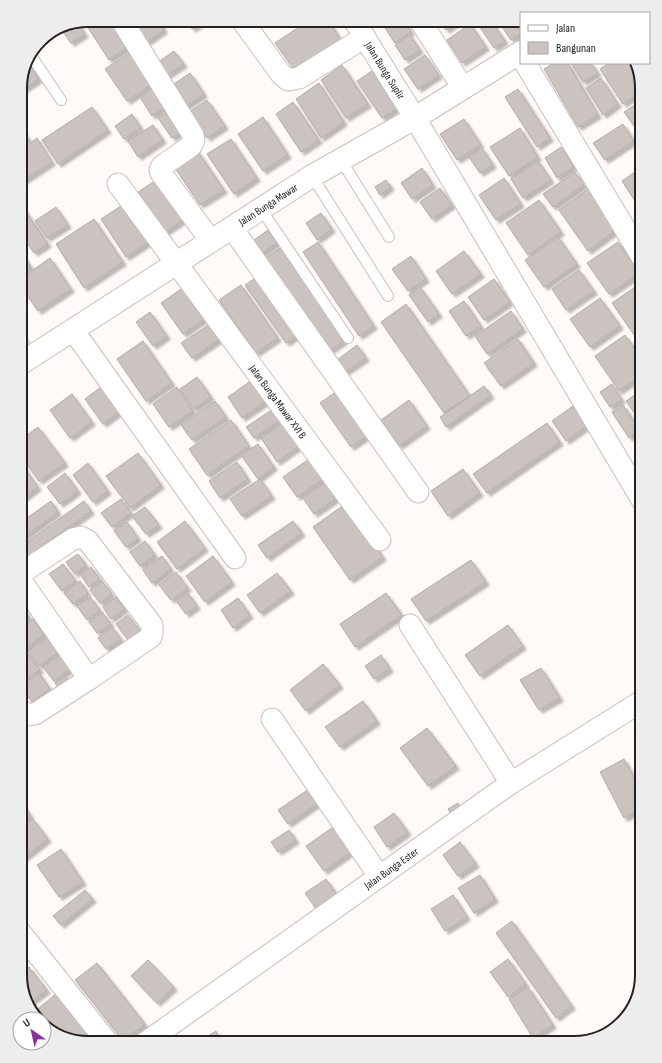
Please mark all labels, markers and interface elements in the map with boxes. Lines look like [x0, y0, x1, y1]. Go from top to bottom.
legend [520, 12, 650, 64]
text: Jalan [555, 21, 575, 36]
street label: Jalan Bunga Suplir [362, 38, 408, 101]
text: Bangunan [556, 41, 596, 56]
street label: Jalan Bunga Mawar [235, 180, 300, 229]
street label: Jalan Bunga Mawar XVI B [246, 361, 309, 441]
street label: Jalan Bunga Ester [361, 845, 421, 892]
north arrow [12, 1011, 52, 1051]
text: U [21, 1016, 33, 1030]

